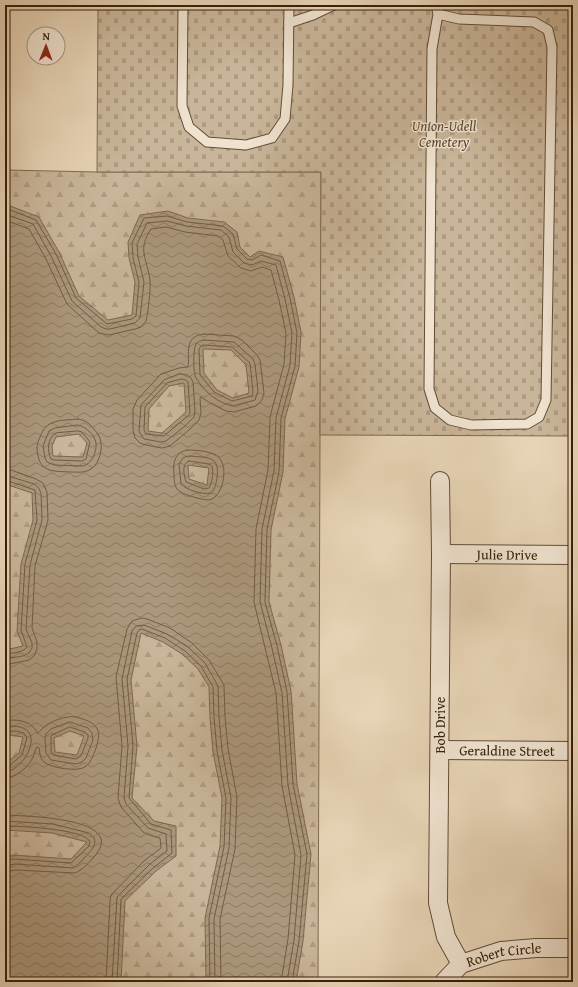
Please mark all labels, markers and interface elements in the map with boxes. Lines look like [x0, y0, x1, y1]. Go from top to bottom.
north arrow [26, 26, 66, 66]
text: N [42, 28, 51, 44]
park label: Union-Udell Cemetery [412, 116, 477, 152]
street label: Julie Drive [474, 544, 538, 565]
street label: Bob Drive [430, 696, 450, 753]
street label: Geraldine Street [459, 740, 555, 761]
street label: Robert Circle [464, 938, 542, 972]

